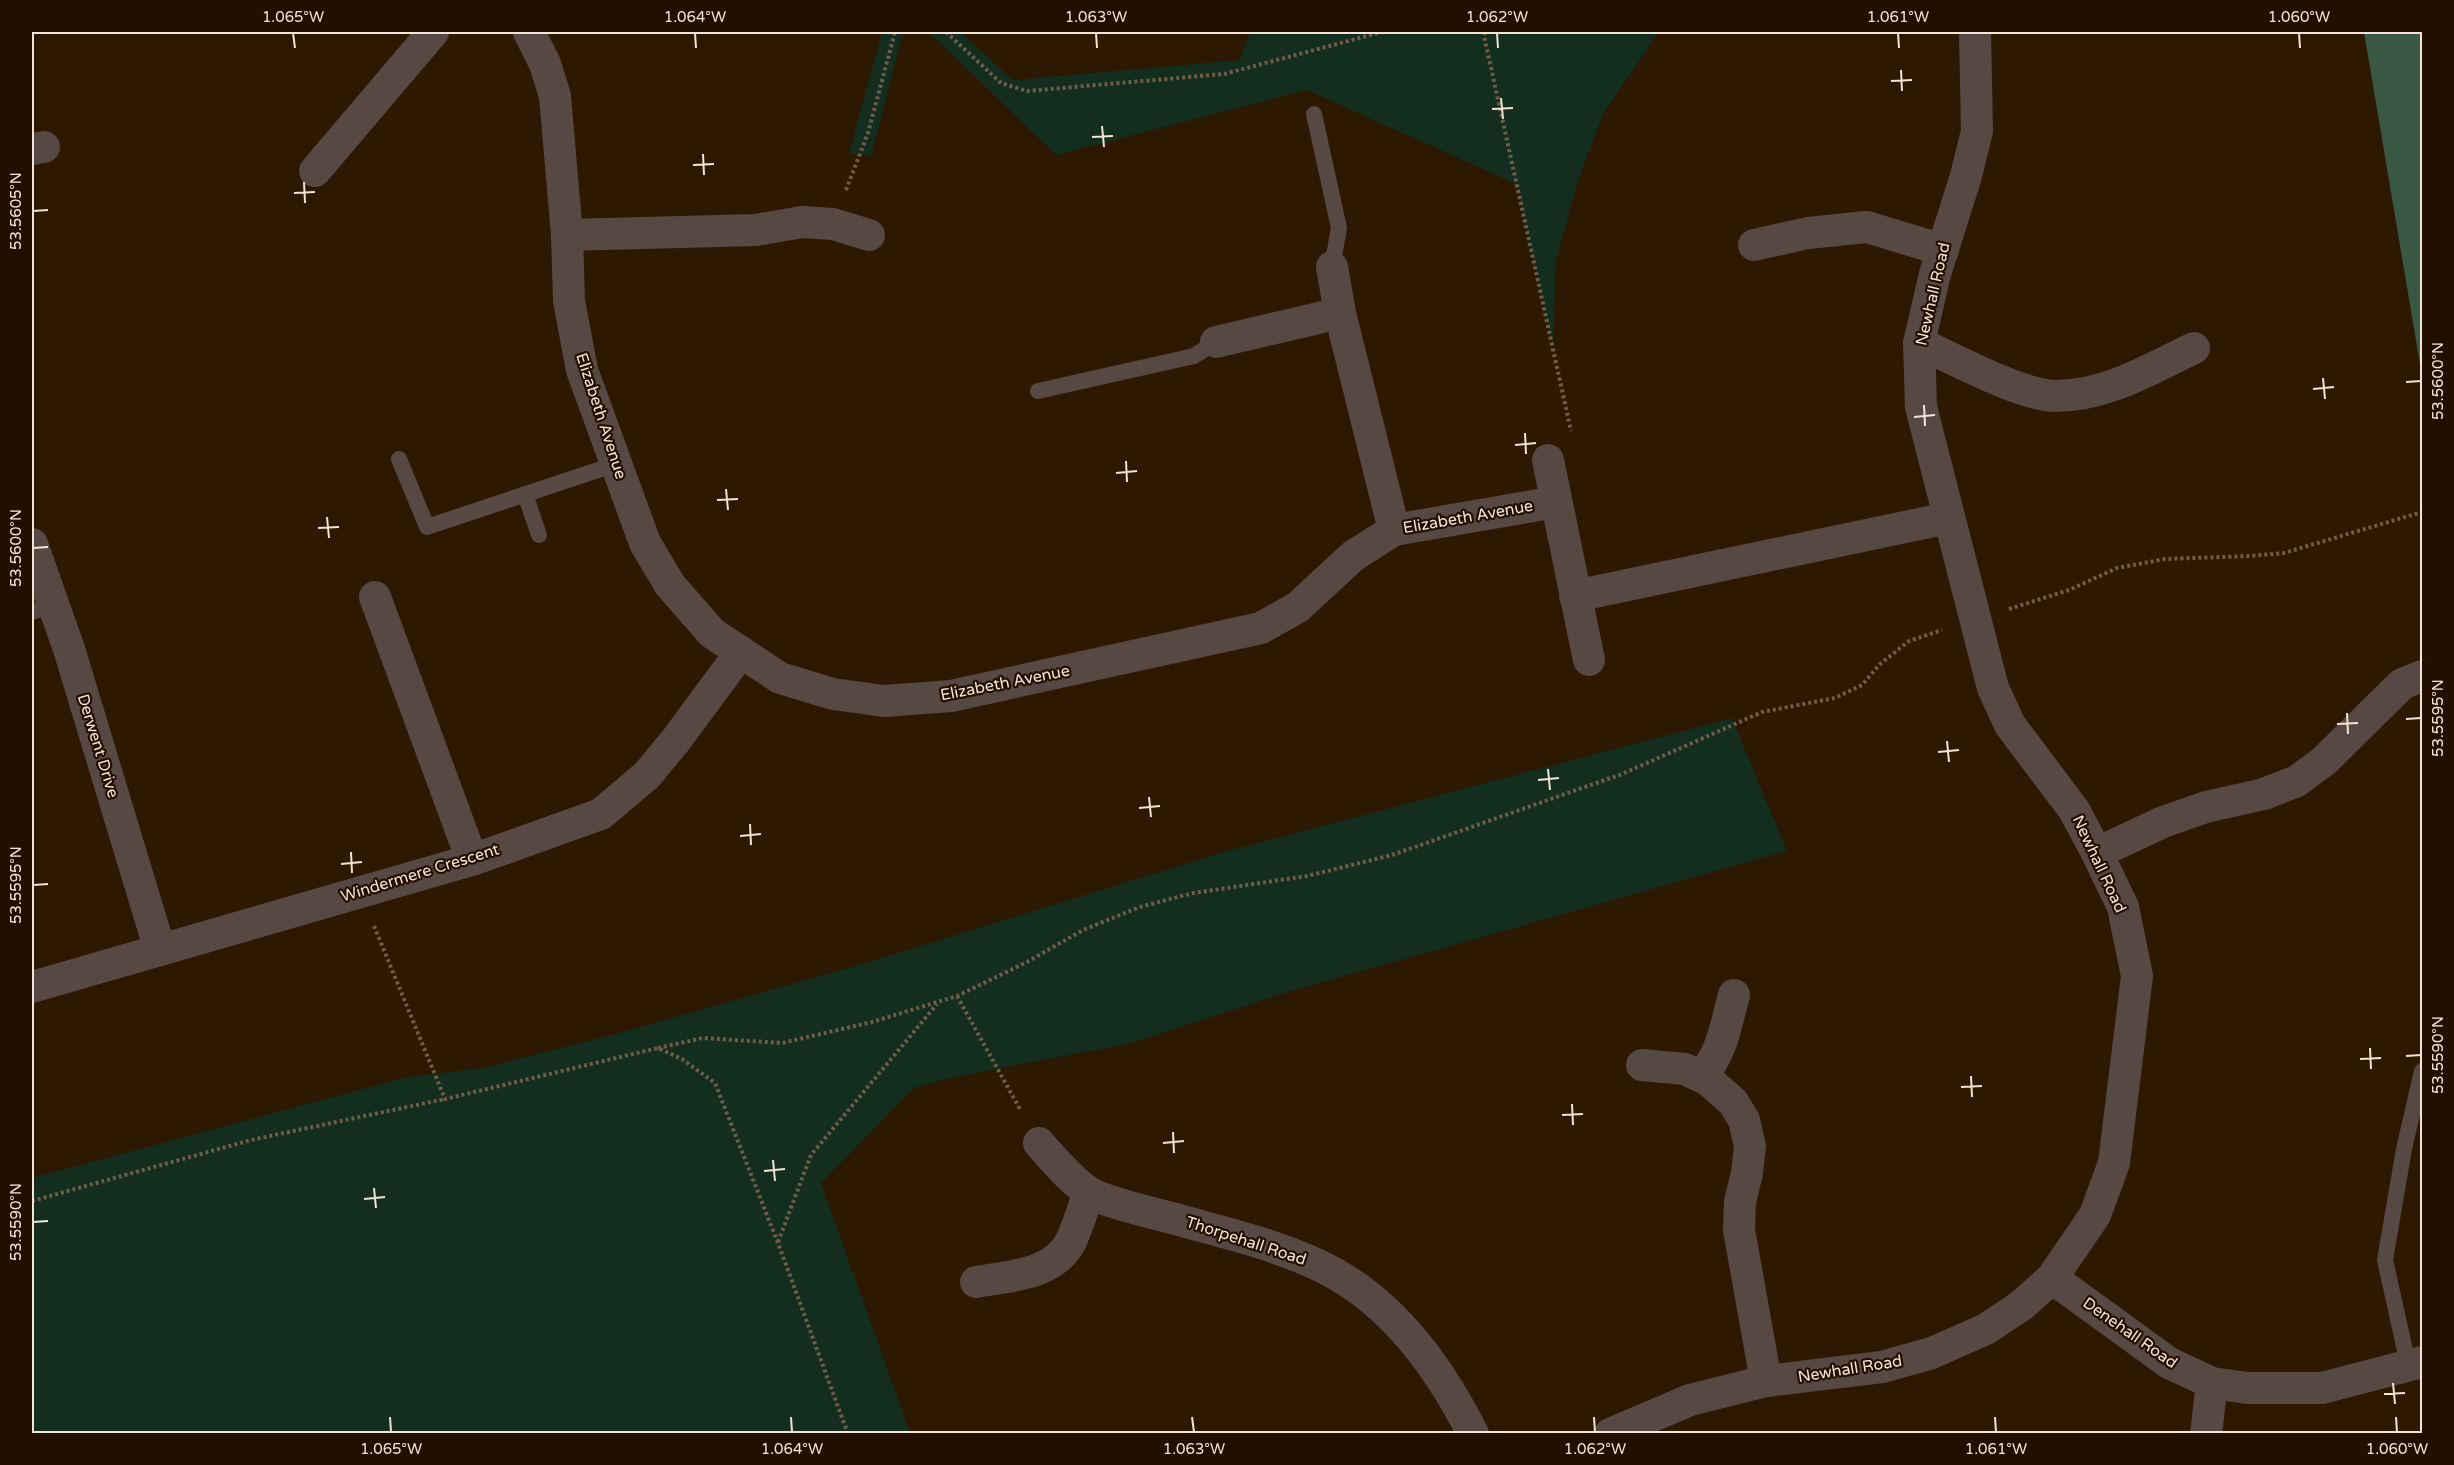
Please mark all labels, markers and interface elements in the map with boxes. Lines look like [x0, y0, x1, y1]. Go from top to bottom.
text: 1.065°W [262, 8, 324, 26]
text: 1.064°W [664, 8, 726, 26]
text: 1.063°W [1065, 8, 1127, 26]
text: 1.062°W [1466, 8, 1528, 26]
text: 1.061°W [1867, 8, 1929, 26]
text: 1.060°W [2268, 8, 2330, 26]
text: 53.5605°N [7, 172, 25, 250]
street label: Newhall Road [1911, 240, 1955, 348]
text: 53.5600°N [2429, 342, 2447, 420]
street label: Elizabeth Avenue [571, 350, 631, 482]
street label: Elizabeth Avenue [1401, 496, 1535, 538]
text: 53.5600°N [7, 509, 25, 587]
street label: Elizabeth Avenue [939, 661, 1071, 705]
text: 53.5595°N [2429, 679, 2447, 757]
street label: Derwent Drive [73, 692, 123, 800]
street label: Newhall Road [2068, 812, 2130, 916]
street label: Windermere Crescent [338, 839, 502, 907]
text: 53.5595°N [7, 846, 25, 924]
text: 53.5590°N [2429, 1016, 2447, 1094]
text: 53.5590°N [7, 1183, 25, 1261]
street label: Thorpehall Road [1183, 1212, 1309, 1270]
street label: Denehall Road [2079, 1293, 2181, 1373]
street label: Newhall Road [1796, 1351, 1904, 1387]
text: 1.065°W [360, 1440, 422, 1458]
text: 1.064°W [761, 1440, 823, 1458]
text: 1.063°W [1163, 1440, 1225, 1458]
text: 1.062°W [1564, 1440, 1626, 1458]
text: 1.061°W [1965, 1440, 2027, 1458]
text: 1.060°W [2366, 1440, 2428, 1458]

